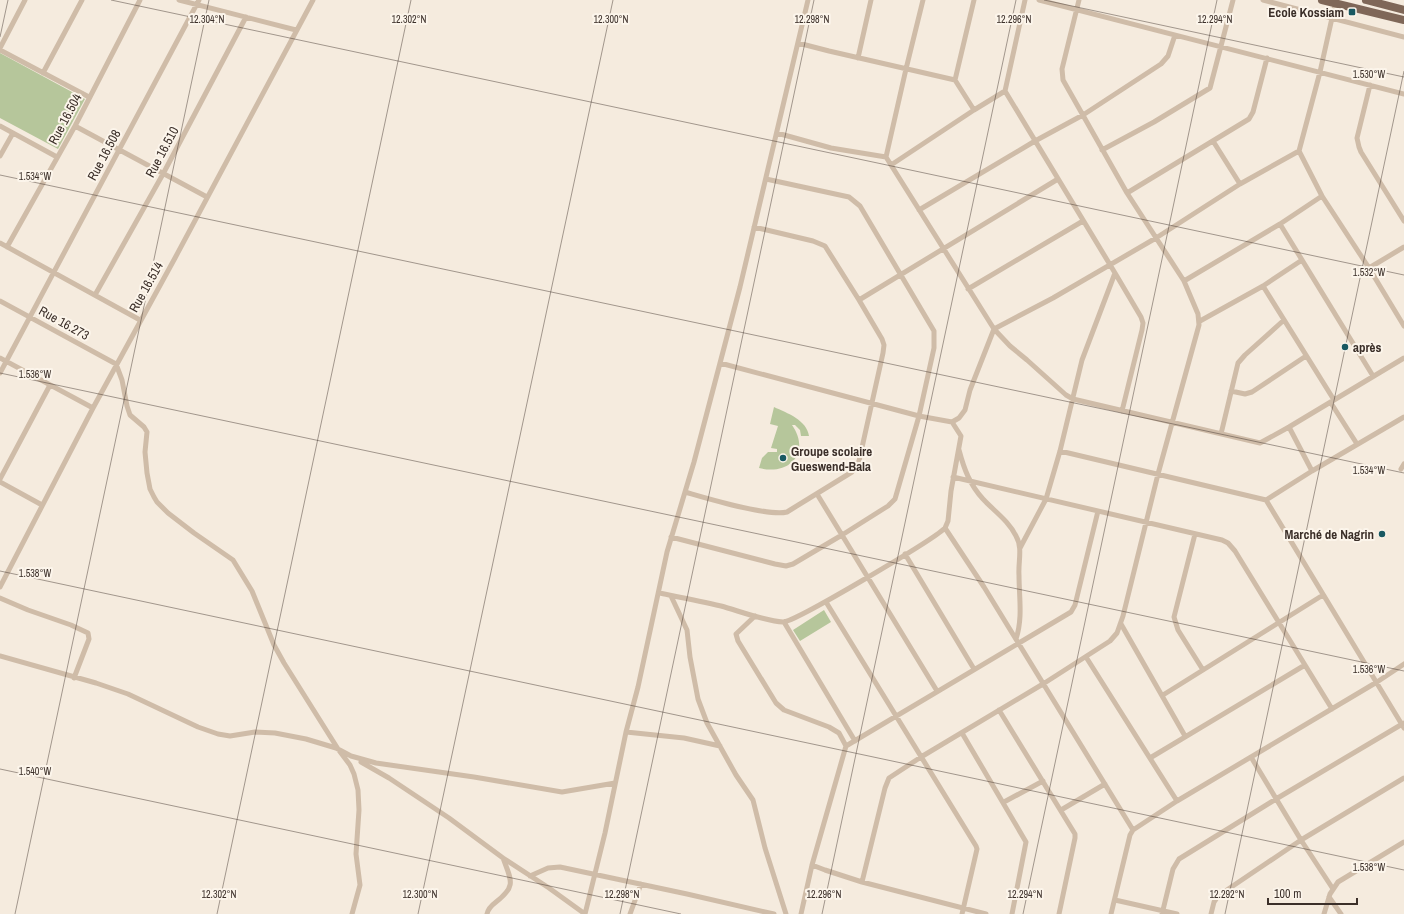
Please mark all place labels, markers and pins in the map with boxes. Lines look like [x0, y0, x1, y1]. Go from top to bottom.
place label: Ecole Kossiam [1268, 4, 1344, 21]
marker: Ecole Kossiam [1347, 7, 1357, 17]
place label: après [1353, 339, 1382, 356]
marker: après [1340, 342, 1350, 352]
place label: Groupe scolaire Gueswend-Bala [791, 443, 872, 475]
marker: Groupe scolaire Gueswend-Bala [778, 453, 788, 463]
place label: Marché de Nagrin [1285, 526, 1374, 543]
marker: Marché de Nagrin [1377, 529, 1387, 539]

